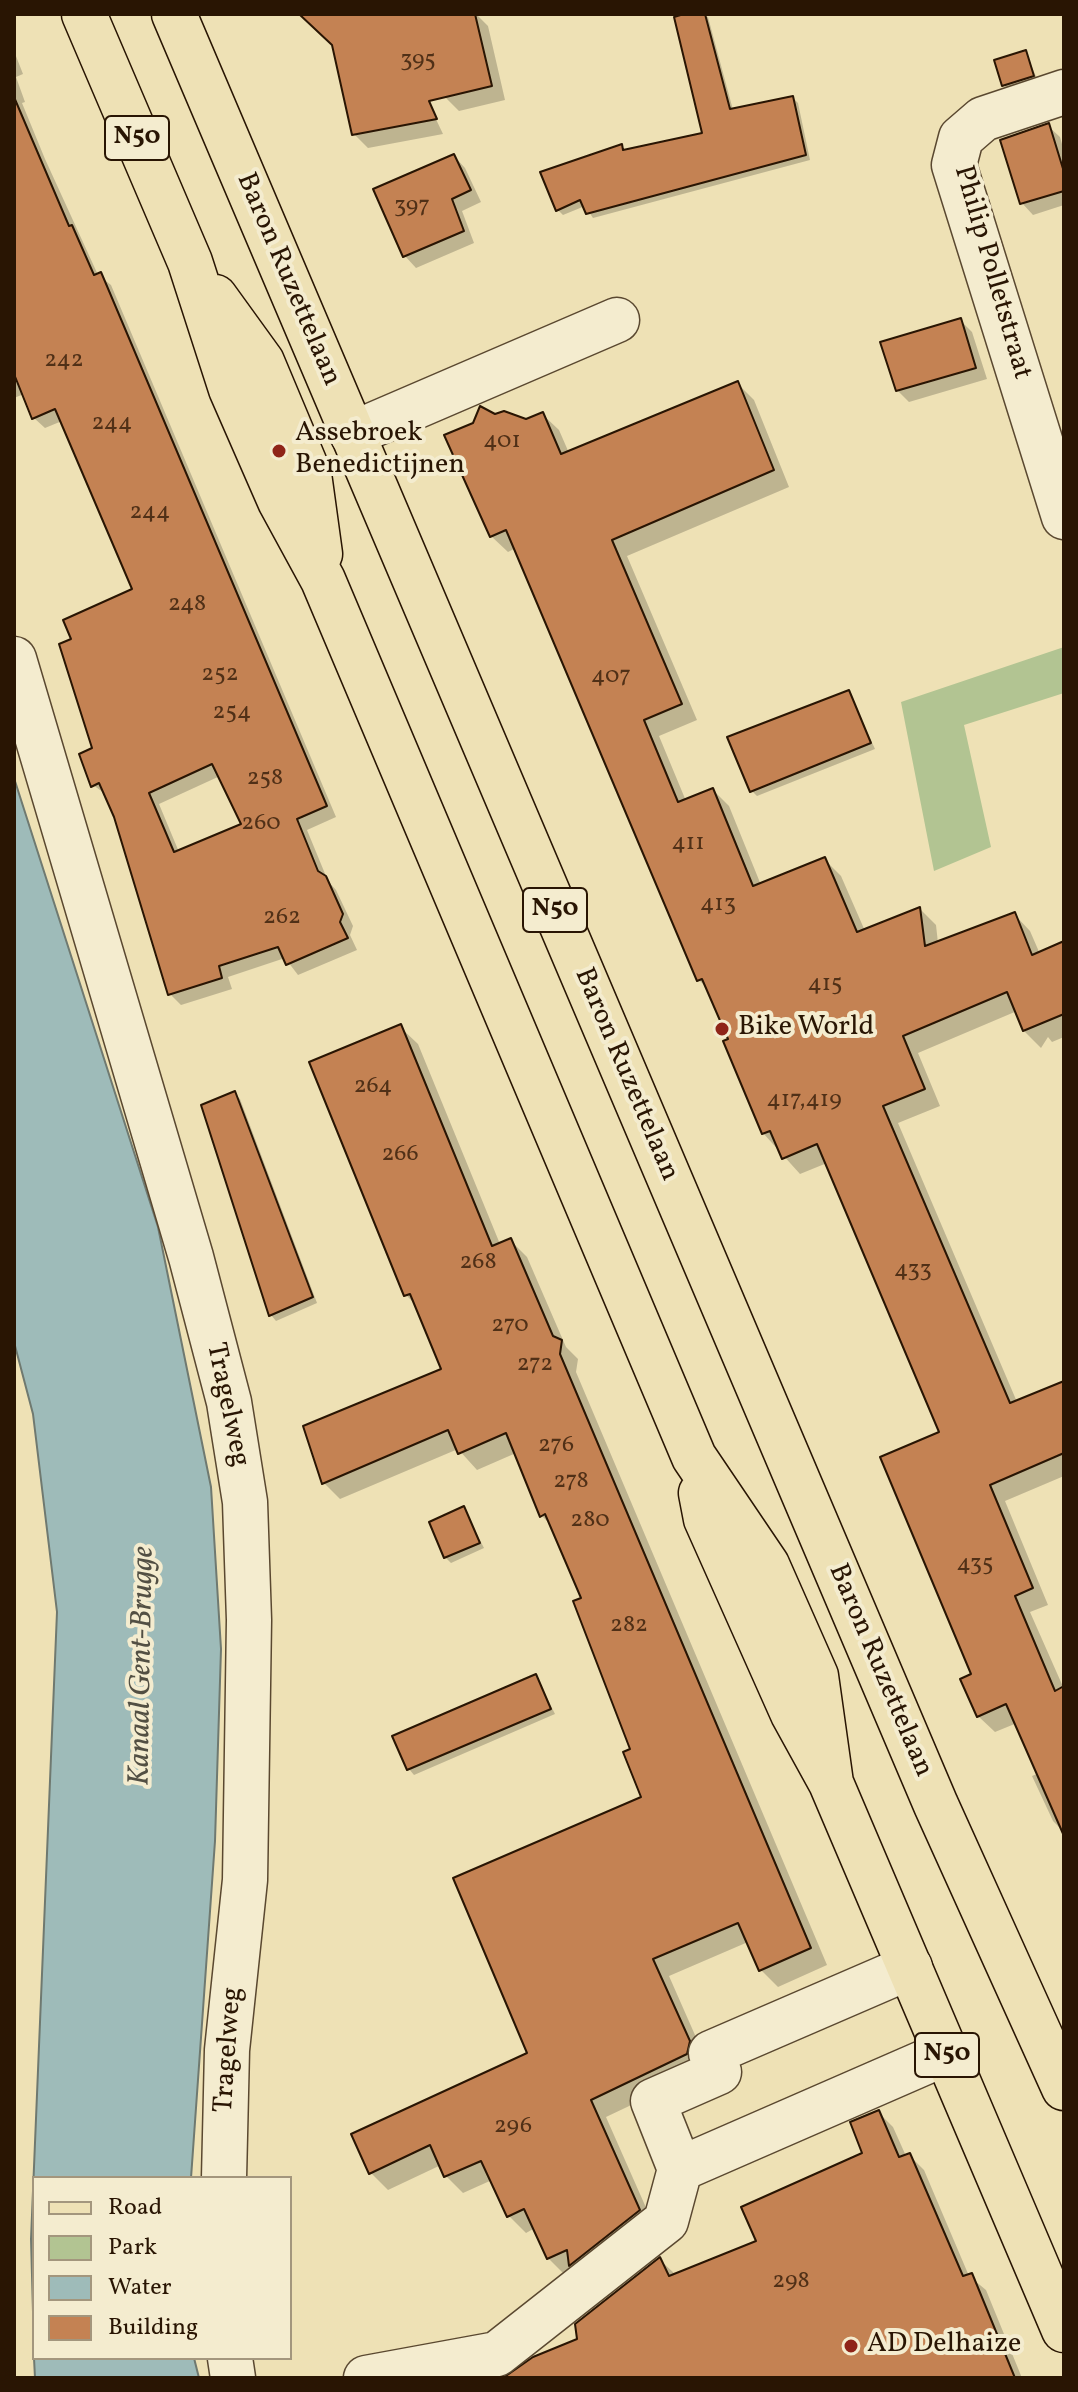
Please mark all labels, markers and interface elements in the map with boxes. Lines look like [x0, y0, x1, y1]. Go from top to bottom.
house number: 395 [400, 48, 436, 76]
road number: N50 [105, 116, 169, 160]
street label: Philip Polletstraat [944, 162, 1038, 384]
street label: Baron Ruzettelaan [227, 169, 347, 391]
house number: 397 [394, 194, 430, 222]
house number: 242 [44, 348, 84, 376]
house number: 244 [92, 411, 132, 439]
place label: Assebroek Benedictijnen [295, 418, 465, 484]
house number: 401 [483, 429, 521, 457]
marker: Assebroek Benedictijnen [270, 442, 288, 460]
house number: 244 [130, 500, 170, 528]
house number: 248 [168, 592, 206, 620]
house number: 252 [201, 662, 239, 690]
house number: 407 [591, 664, 631, 692]
house number: 254 [213, 700, 251, 728]
house number: 258 [247, 766, 283, 794]
house number: 260 [241, 811, 281, 839]
house number: 411 [672, 831, 704, 859]
road number: N50 [523, 888, 587, 932]
house number: 413 [700, 892, 736, 920]
house number: 262 [263, 905, 301, 933]
street label: Baron Ruzettelaan [565, 964, 685, 1186]
house number: 415 [807, 972, 843, 1000]
place label: Bike World [738, 1012, 874, 1046]
marker: Bike World [713, 1020, 731, 1038]
house number: 264 [354, 1074, 392, 1102]
house number: 417,419 [766, 1088, 842, 1116]
house number: 266 [381, 1142, 419, 1170]
house number: 268 [459, 1250, 497, 1278]
house number: 433 [894, 1258, 932, 1286]
house number: 270 [491, 1313, 529, 1341]
street label: Tragelweg [196, 1340, 256, 1470]
house number: 272 [517, 1352, 553, 1380]
house number: 276 [538, 1433, 574, 1461]
house number: 278 [553, 1469, 589, 1497]
house number: 280 [570, 1508, 610, 1536]
water label: Kanaal Gent-Brugge [124, 1546, 164, 1786]
house number: 435 [956, 1552, 994, 1580]
street label: Baron Ruzettelaan [819, 1560, 939, 1782]
house number: 282 [610, 1613, 648, 1641]
street label: Tragelweg [209, 1986, 251, 2114]
road number: N50 [915, 2033, 979, 2077]
house number: 296 [494, 2114, 532, 2142]
legend [32, 2176, 292, 2360]
text: Road [108, 2191, 162, 2225]
text: Park [108, 2231, 157, 2265]
house number: 298 [772, 2269, 810, 2297]
text: Water [108, 2271, 172, 2305]
text: Building [108, 2311, 198, 2345]
place label: AD Delhaize [867, 2329, 1021, 2363]
marker: AD Delhaize [842, 2337, 860, 2355]

